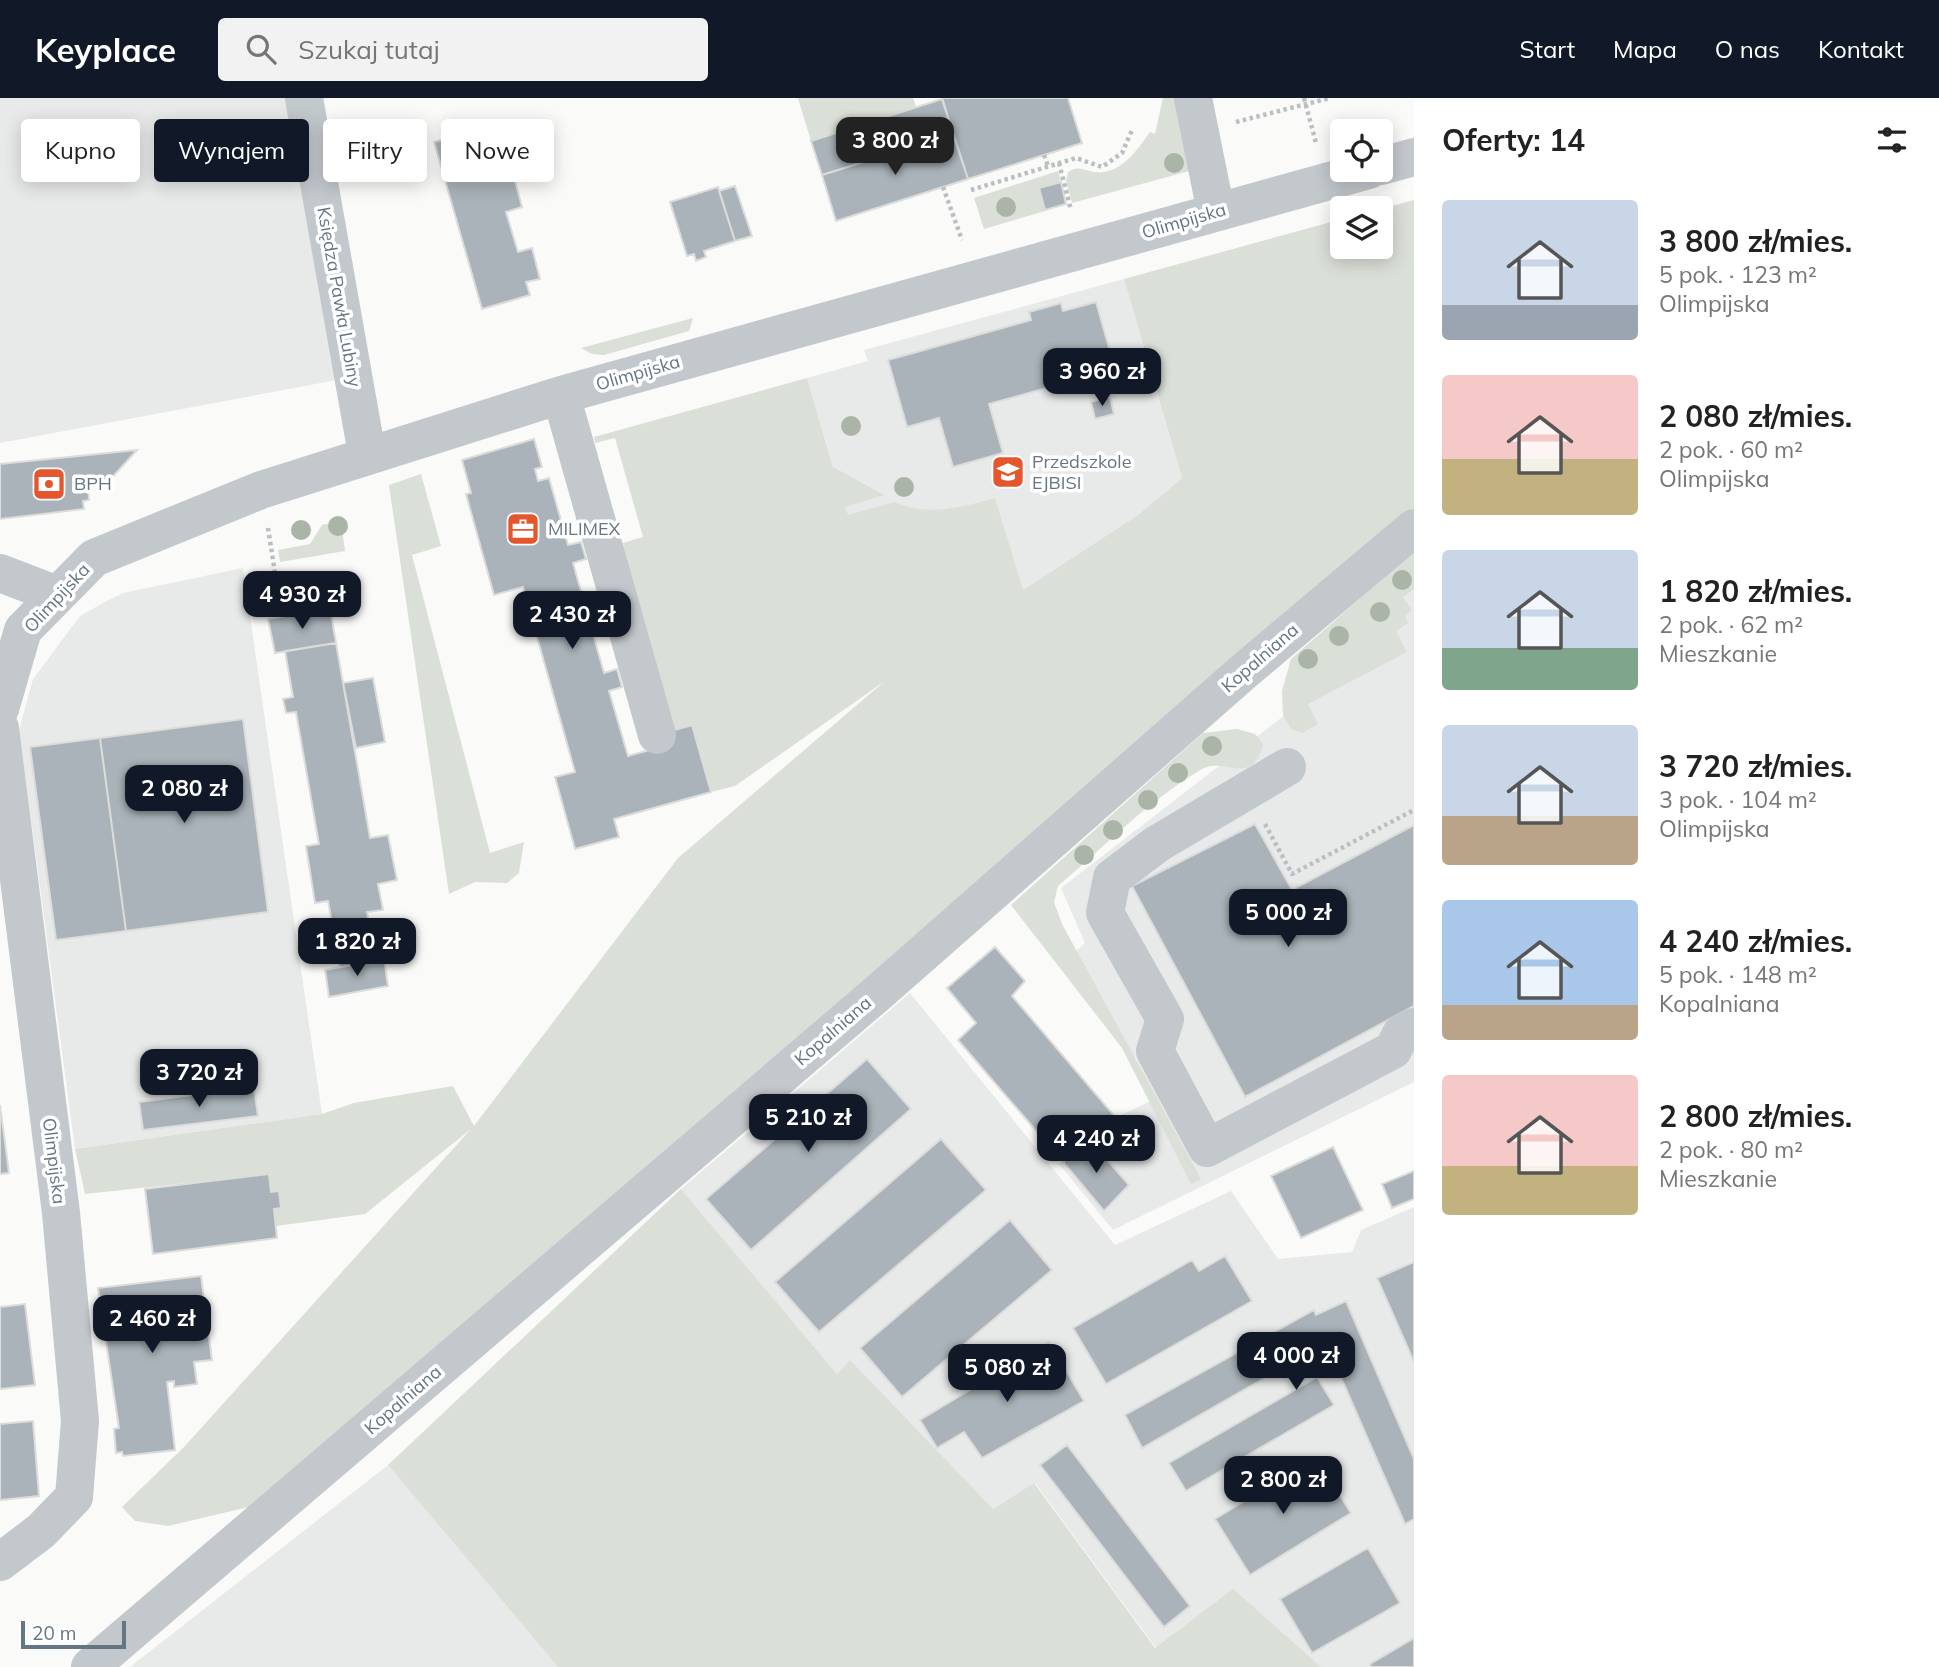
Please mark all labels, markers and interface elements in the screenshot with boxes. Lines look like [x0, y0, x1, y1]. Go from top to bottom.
search box [218, 18, 708, 81]
text: Keyplace [35, 29, 176, 70]
icon: search [242, 30, 280, 68]
text: Szukaj tutaj [298, 33, 440, 66]
text: Start [1520, 34, 1575, 64]
text: Mapa [1613, 34, 1677, 64]
text: O nas [1715, 34, 1780, 64]
text: Kontakt [1818, 34, 1904, 64]
pin: 3 800 zł [823, 118, 967, 177]
chip: Kupno [21, 119, 140, 182]
chip: Wynajem [154, 119, 309, 182]
chip: Filtry [323, 119, 427, 182]
chip: Nowe [441, 119, 554, 182]
map controls [1330, 119, 1393, 259]
button: locate [1330, 119, 1393, 182]
text: Oferty: 14 [1442, 121, 1585, 159]
icon: filters [1873, 121, 1911, 159]
text: 3 800 zł [852, 125, 938, 154]
button: layers [1330, 196, 1393, 259]
street label: Olimpijska [1139, 198, 1229, 244]
street label: Księdza Pawła Lubiny [312, 205, 367, 389]
text: 3 800 zł/mies. [1659, 222, 1852, 260]
icon: home [1498, 228, 1582, 312]
text: 5 pok. · 123 m² [1659, 260, 1817, 289]
text: Olimpijska [1659, 289, 1770, 318]
pin: 3 960 zł [1030, 348, 1174, 408]
street label: Olimpijska [593, 350, 683, 396]
text: 3 960 zł [1059, 356, 1145, 385]
text: 2 080 zł/mies. [1659, 397, 1852, 435]
icon: home [1498, 403, 1582, 487]
text: 2 pok. · 60 m² [1659, 435, 1803, 464]
place label: Przedszkole EJBISI [1032, 450, 1131, 494]
school or university icon: Przedszkole EJBISI [989, 453, 1027, 491]
text: Olimpijska [1659, 464, 1770, 493]
bank icon: BPH [30, 465, 68, 503]
place label: BPH [74, 472, 112, 495]
office icon: MILIMEX [504, 510, 542, 548]
place label: MILIMEX [548, 517, 620, 540]
street label: Olimpijska [19, 558, 95, 637]
pin: 4 930 zł [230, 572, 374, 631]
text: 1 820 zł/mies. [1659, 572, 1852, 610]
icon: home [1498, 578, 1582, 662]
text: 4 930 zł [259, 579, 345, 608]
pin: 2 430 zł [500, 592, 644, 651]
text: 2 430 zł [529, 599, 615, 628]
text: 2 pok. · 62 m² [1659, 610, 1803, 639]
street label: Kopalniana [1217, 618, 1303, 697]
text: Mieszkanie [1659, 639, 1777, 668]
text: 3 720 zł/mies. [1659, 747, 1852, 785]
icon: home [1498, 753, 1582, 837]
pin: 2 080 zł [112, 766, 256, 825]
text: 2 080 zł [141, 773, 227, 802]
text: 3 pok. · 104 m² [1659, 785, 1817, 814]
text: Olimpijska [1659, 814, 1770, 843]
pin: 5 000 zł [1216, 890, 1360, 949]
text: 5 000 zł [1245, 897, 1331, 926]
pin: 1 820 zł [285, 918, 429, 978]
text: 4 240 zł/mies. [1659, 922, 1852, 960]
text: 1 820 zł [314, 926, 400, 955]
icon: home [1498, 928, 1582, 1012]
text: 5 pok. · 148 m² [1659, 960, 1817, 989]
text: Kopalniana [1659, 989, 1780, 1018]
street label: Kopalniana [790, 991, 876, 1070]
pin: 3 720 zł [127, 1049, 271, 1109]
text: 3 720 zł [156, 1057, 242, 1086]
pin: 5 210 zł [736, 1094, 880, 1154]
text: 2 800 zł/mies. [1659, 1097, 1852, 1135]
text: 5 210 zł [765, 1102, 851, 1131]
icon: home [1498, 1103, 1582, 1187]
pin: 4 240 zł [1024, 1116, 1168, 1175]
street label: Olimpijska [38, 1117, 71, 1205]
text: 4 240 zł [1053, 1123, 1139, 1152]
text: 2 pok. · 80 m² [1659, 1135, 1803, 1164]
text: Mieszkanie [1659, 1164, 1777, 1193]
pin: 2 460 zł [80, 1296, 224, 1355]
text: 2 460 zł [109, 1303, 195, 1332]
pin: 4 000 zł [1224, 1332, 1368, 1392]
text: 4 000 zł [1253, 1340, 1339, 1369]
pin: 5 080 zł [935, 1344, 1079, 1404]
text: 5 080 zł [964, 1352, 1050, 1381]
street label: Kopalniana [360, 1360, 446, 1439]
pin: 2 800 zł [1211, 1456, 1355, 1516]
text: 2 800 zł [1240, 1464, 1326, 1493]
scale bar [21, 1618, 126, 1650]
text: 20 m [32, 1621, 76, 1645]

